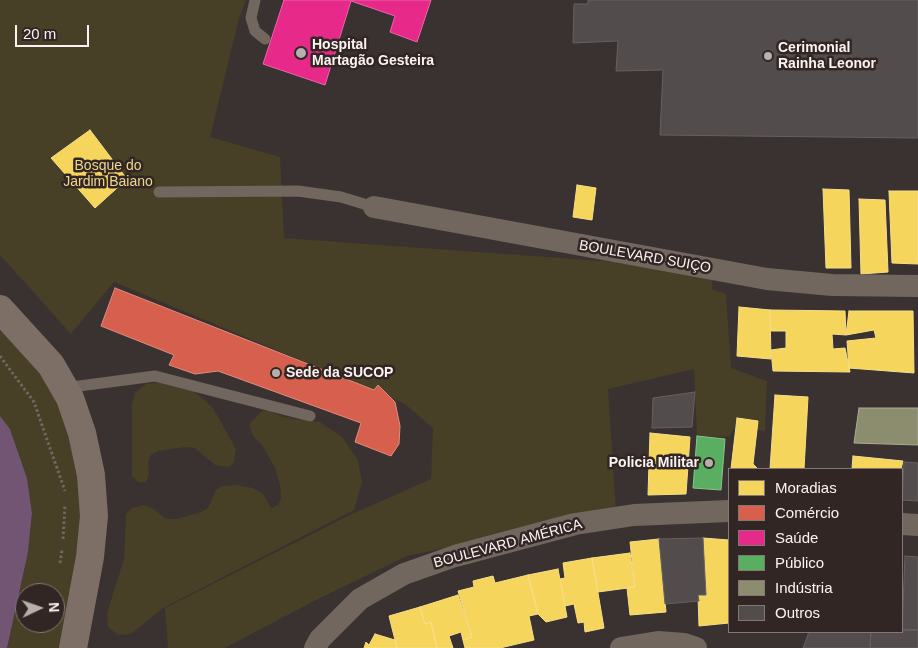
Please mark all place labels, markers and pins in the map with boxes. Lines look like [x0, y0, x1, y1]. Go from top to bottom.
place label: Hospital Martagão Gesteira [312, 37, 434, 70]
place label: Cerimonial Rainha Leonor [778, 40, 876, 72]
marker: Hospital Martagão Gesteira [294, 46, 308, 60]
marker: Cerimonial Rainha Leonor [762, 50, 774, 62]
place label: Sede da SUCOP [286, 365, 393, 381]
marker: Sede da SUCOP [270, 367, 282, 379]
place label: Policia Militar [609, 455, 699, 471]
marker: Policia Militar [703, 457, 715, 469]

